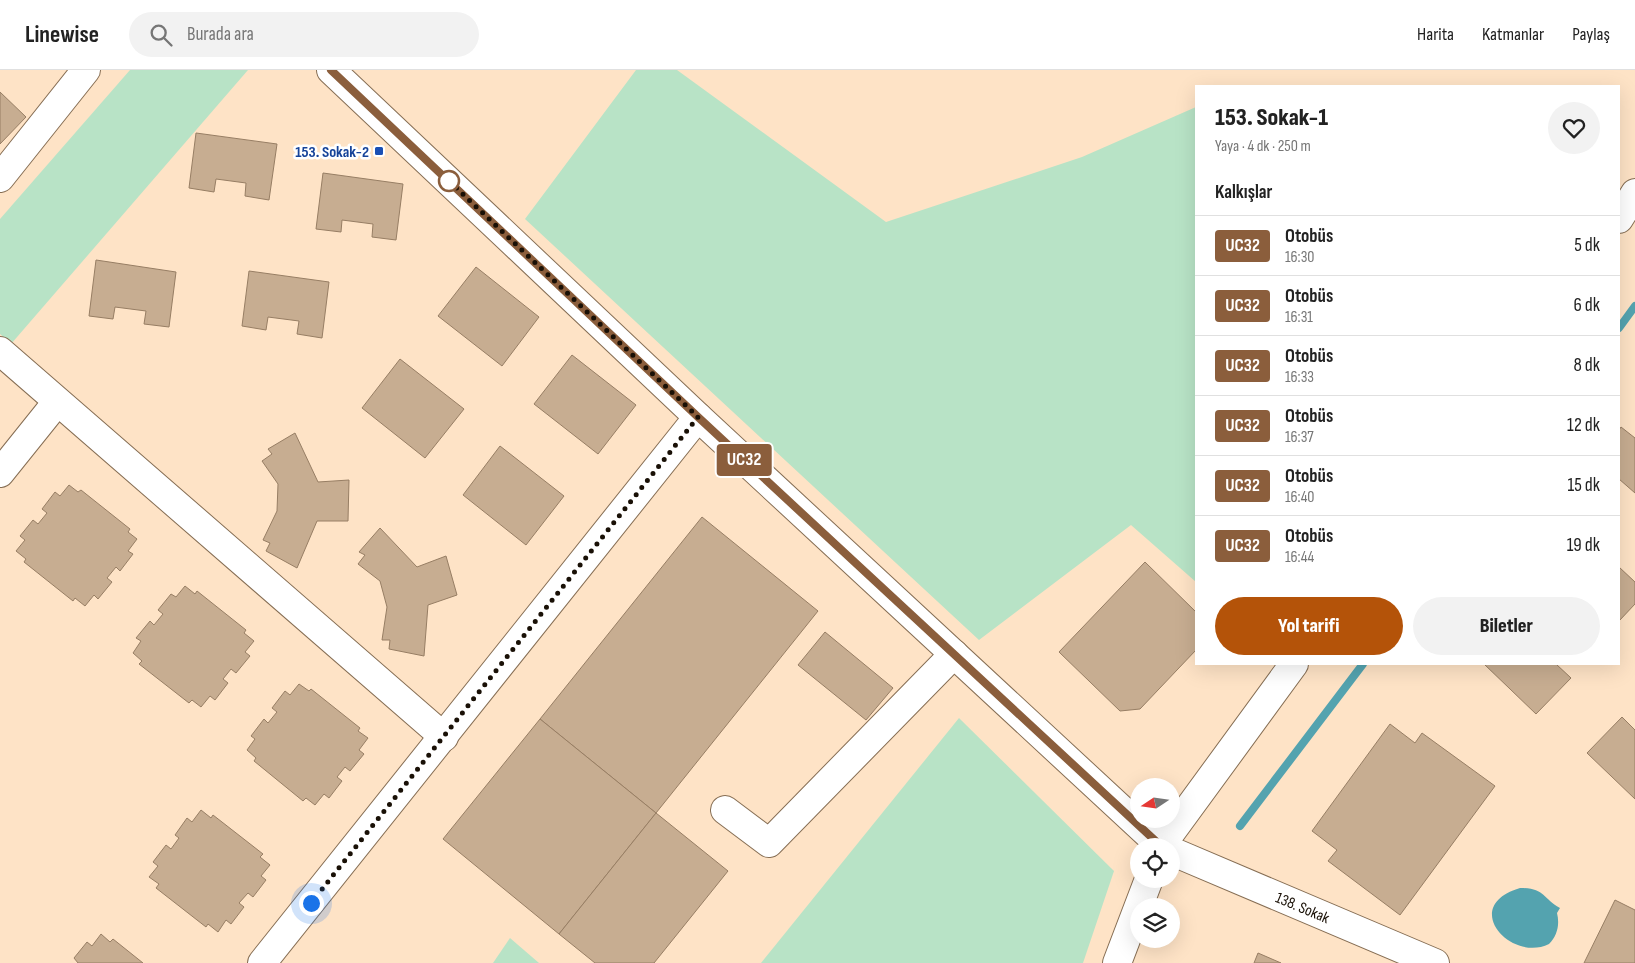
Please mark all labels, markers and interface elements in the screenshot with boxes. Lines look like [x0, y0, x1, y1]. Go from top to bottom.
search box [129, 12, 479, 57]
text: Linewise [25, 20, 99, 49]
icon: search [147, 21, 175, 49]
text: Burada ara [187, 23, 254, 46]
text: Harita [1417, 24, 1454, 45]
text: Katmanlar [1482, 24, 1544, 45]
text: Paylaş [1572, 24, 1610, 45]
button: heart [1548, 102, 1600, 154]
text: 153. Sokak-1 [1215, 103, 1328, 132]
text: Yaya · 4 dk · 250 m [1215, 137, 1311, 156]
place label: 153. Sokak-2 [295, 143, 369, 162]
marker: 153. Sokak-2 [373, 145, 385, 157]
unlabelled marker [438, 170, 460, 192]
text: Kalkışlar [1215, 181, 1272, 204]
text: Otobüs [1285, 225, 1333, 248]
text: 5 dk [1574, 234, 1600, 257]
text: UC32 [1225, 235, 1260, 256]
text: 16:30 [1285, 248, 1314, 267]
text: Otobüs [1285, 285, 1333, 308]
text: 6 dk [1573, 294, 1600, 317]
text: UC32 [1225, 295, 1260, 316]
text: 16:31 [1285, 308, 1313, 327]
text: Otobüs [1285, 345, 1333, 368]
text: 8 dk [1573, 354, 1600, 377]
text: UC32 [1225, 355, 1260, 376]
text: 16:33 [1285, 368, 1314, 387]
text: Otobüs [1285, 405, 1333, 428]
text: 12 dk [1567, 414, 1600, 437]
text: UC32 [1225, 415, 1260, 436]
text: 16:37 [1285, 428, 1314, 447]
line badge: UC32 [709, 444, 779, 476]
text: UC32 [727, 449, 761, 470]
text: Otobüs [1285, 465, 1333, 488]
text: 15 dk [1568, 474, 1600, 497]
text: UC32 [1225, 475, 1260, 496]
text: 16:40 [1285, 488, 1314, 507]
text: Otobüs [1285, 525, 1333, 548]
text: 19 dk [1567, 534, 1600, 557]
text: UC32 [1225, 535, 1260, 556]
text: 16:44 [1285, 548, 1314, 567]
button: Yol tarifi [1215, 597, 1403, 655]
button: Biletler [1413, 597, 1600, 655]
north arrow [1130, 778, 1180, 828]
map controls [1130, 778, 1180, 948]
button: locate [1130, 838, 1180, 888]
street label: 138. Sokak [1273, 889, 1332, 928]
your location [299, 891, 324, 916]
button: layers [1130, 898, 1180, 948]

